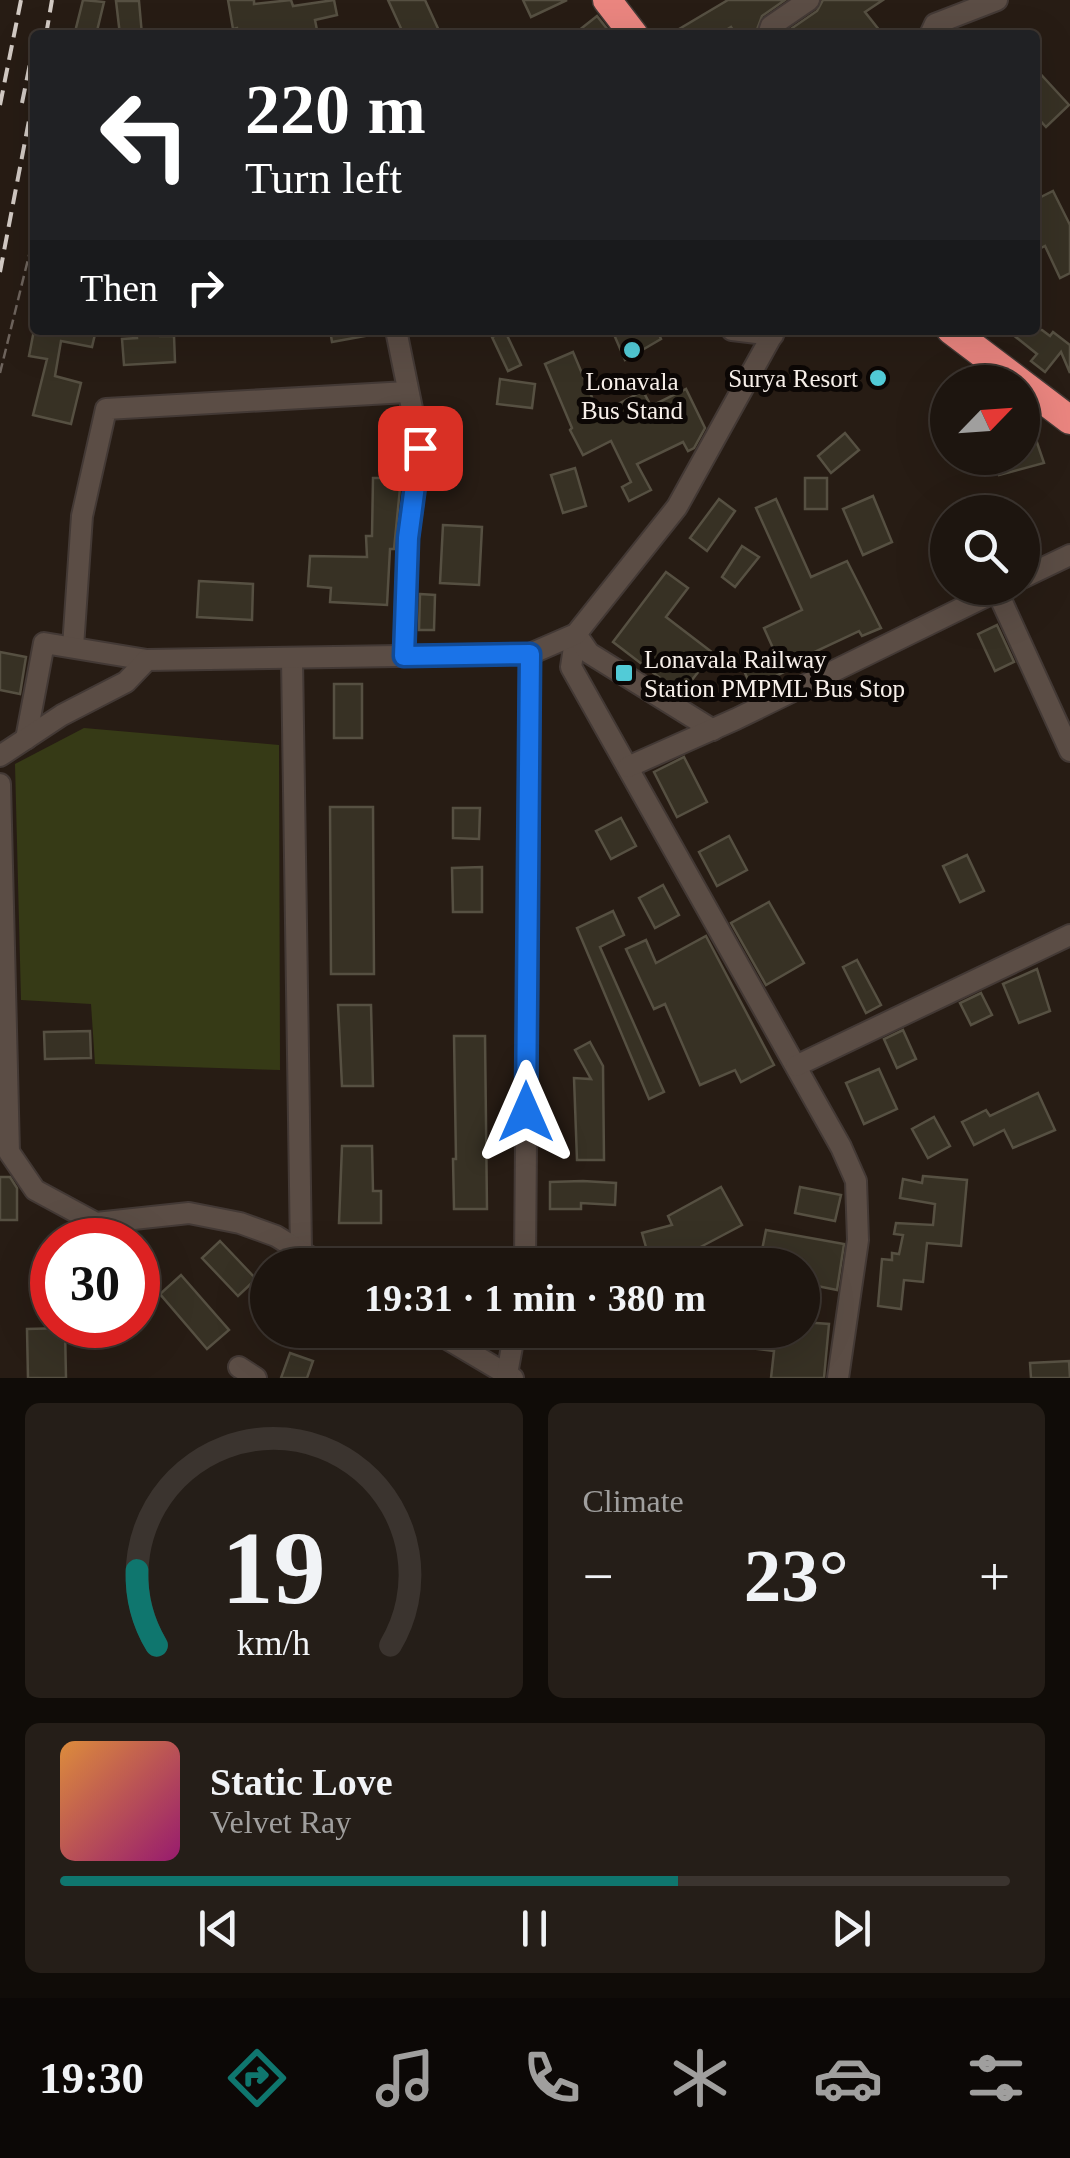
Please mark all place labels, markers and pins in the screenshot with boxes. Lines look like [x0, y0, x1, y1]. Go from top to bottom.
marker: Lonavala Bus Stand [621, 339, 643, 361]
place label: Surya Resort [728, 365, 858, 392]
marker: Surya Resort [867, 367, 889, 389]
place label: Lonavala Bus Stand [581, 368, 684, 424]
pin [378, 406, 463, 491]
place label: Lonavala Railway Station PMPML Bus Stop [644, 646, 905, 702]
marker: Lonavala Railway Station PMPML Bus Stop [613, 662, 635, 684]

